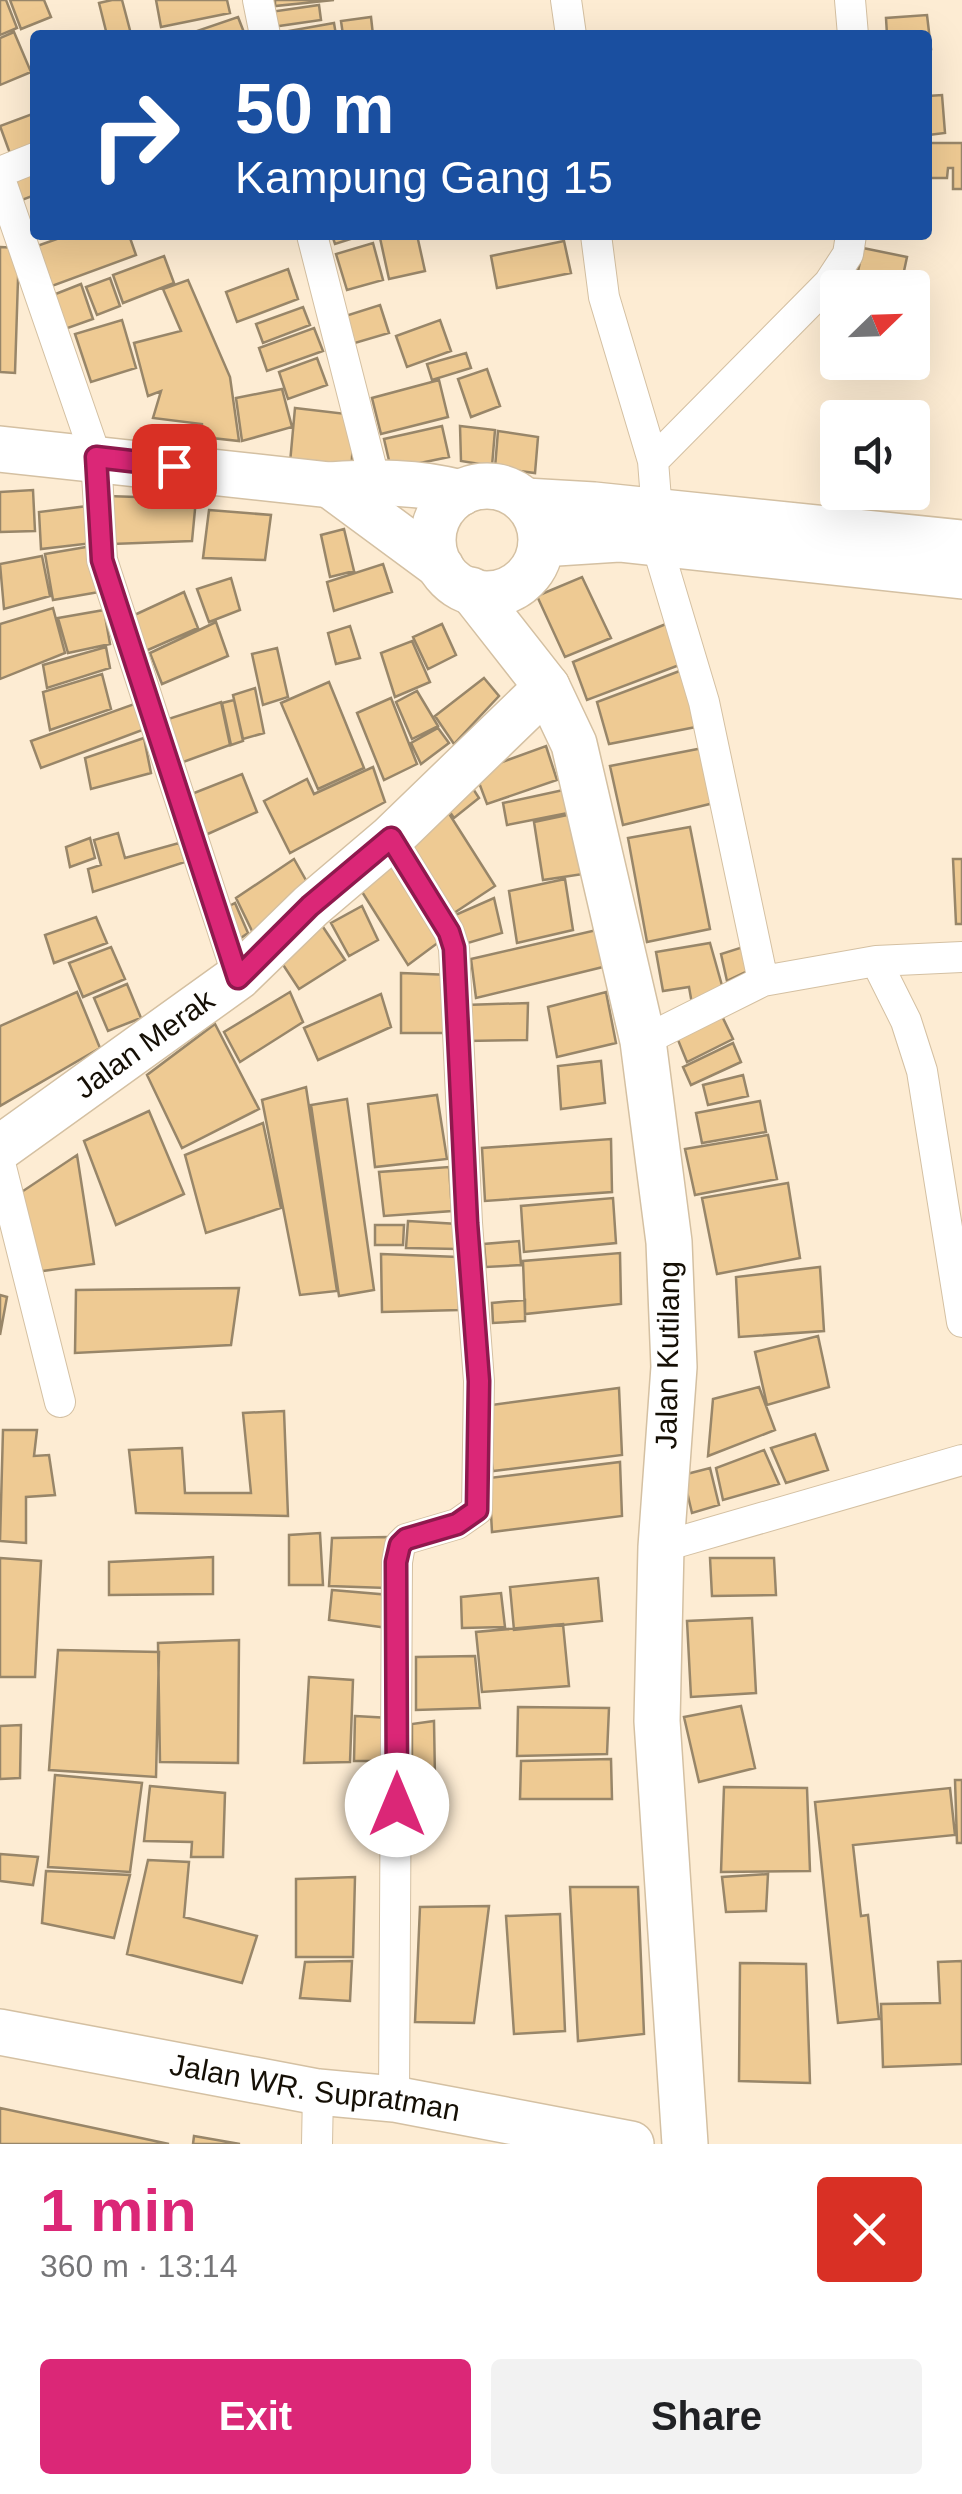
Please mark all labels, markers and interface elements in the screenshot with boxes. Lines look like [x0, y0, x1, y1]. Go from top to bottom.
icon: right [70, 70, 200, 200]
text: 50 m [235, 70, 395, 148]
text: Kampung Gang 15 [235, 152, 613, 203]
north arrow [820, 270, 930, 380]
map controls [820, 270, 930, 510]
button: sound [820, 400, 930, 510]
pin [132, 424, 217, 509]
icon: arrive [147, 439, 202, 494]
street label: Jalan Merak [68, 982, 221, 1105]
street label: Jalan Kutilang [649, 1260, 686, 1449]
position arrow [345, 1753, 449, 1857]
street label: Jalan WR. Supratman [167, 2047, 463, 2127]
text: 1 min [40, 2177, 197, 2244]
button: close [817, 2177, 922, 2282]
text: 360 m · 13:14 [40, 2248, 237, 2284]
button: Exit [40, 2359, 471, 2474]
button: Share [491, 2359, 922, 2474]

